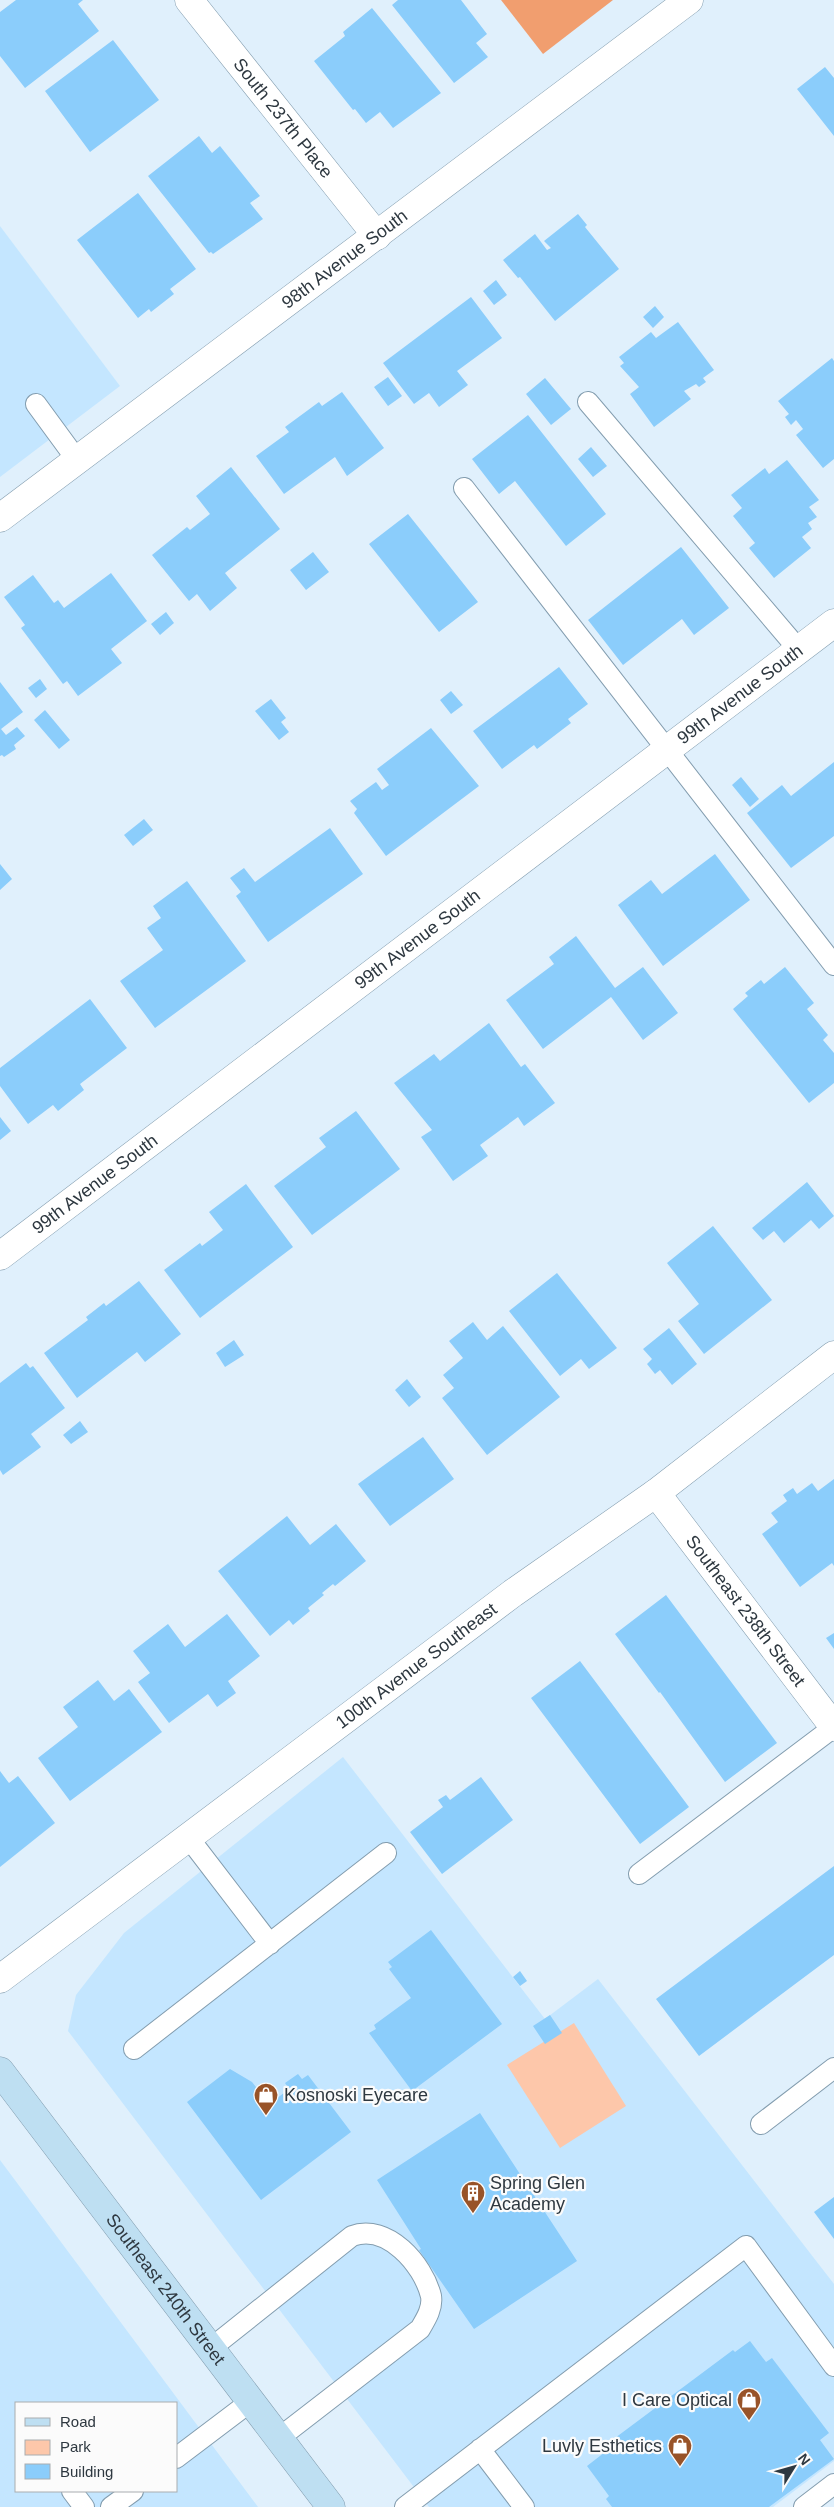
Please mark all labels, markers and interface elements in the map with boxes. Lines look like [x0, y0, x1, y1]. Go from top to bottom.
street label: South 237th Place [229, 54, 337, 182]
street label: 98th Avenue South [278, 205, 411, 313]
street label: 99th Avenue South [673, 640, 807, 748]
street label: 99th Avenue South [351, 885, 484, 993]
street label: 99th Avenue South [28, 1130, 161, 1238]
street label: Southeast 238th Street [682, 1531, 809, 1690]
street label: 100th Avenue Southeast [332, 1599, 501, 1733]
shop icon: Kosnoski Eyecare [253, 2082, 279, 2116]
place label: Kosnoski Eyecare [284, 2085, 428, 2105]
place label: Spring Glen Academy [490, 2173, 585, 2214]
building icon: Spring Glen Academy [460, 2180, 486, 2214]
street label: Southeast 240th Street [102, 2210, 229, 2369]
shop icon: I Care Optical [736, 2387, 762, 2421]
place label: I Care Optical [622, 2390, 732, 2410]
legend [15, 2402, 178, 2492]
text: Road [60, 2413, 96, 2430]
shop icon: Luvly Esthetics [667, 2433, 693, 2467]
place label: Luvly Esthetics [542, 2436, 662, 2456]
text: Park [60, 2438, 91, 2455]
north arrow [769, 2442, 819, 2492]
text: N [795, 2450, 814, 2468]
text: Building [60, 2463, 113, 2480]

